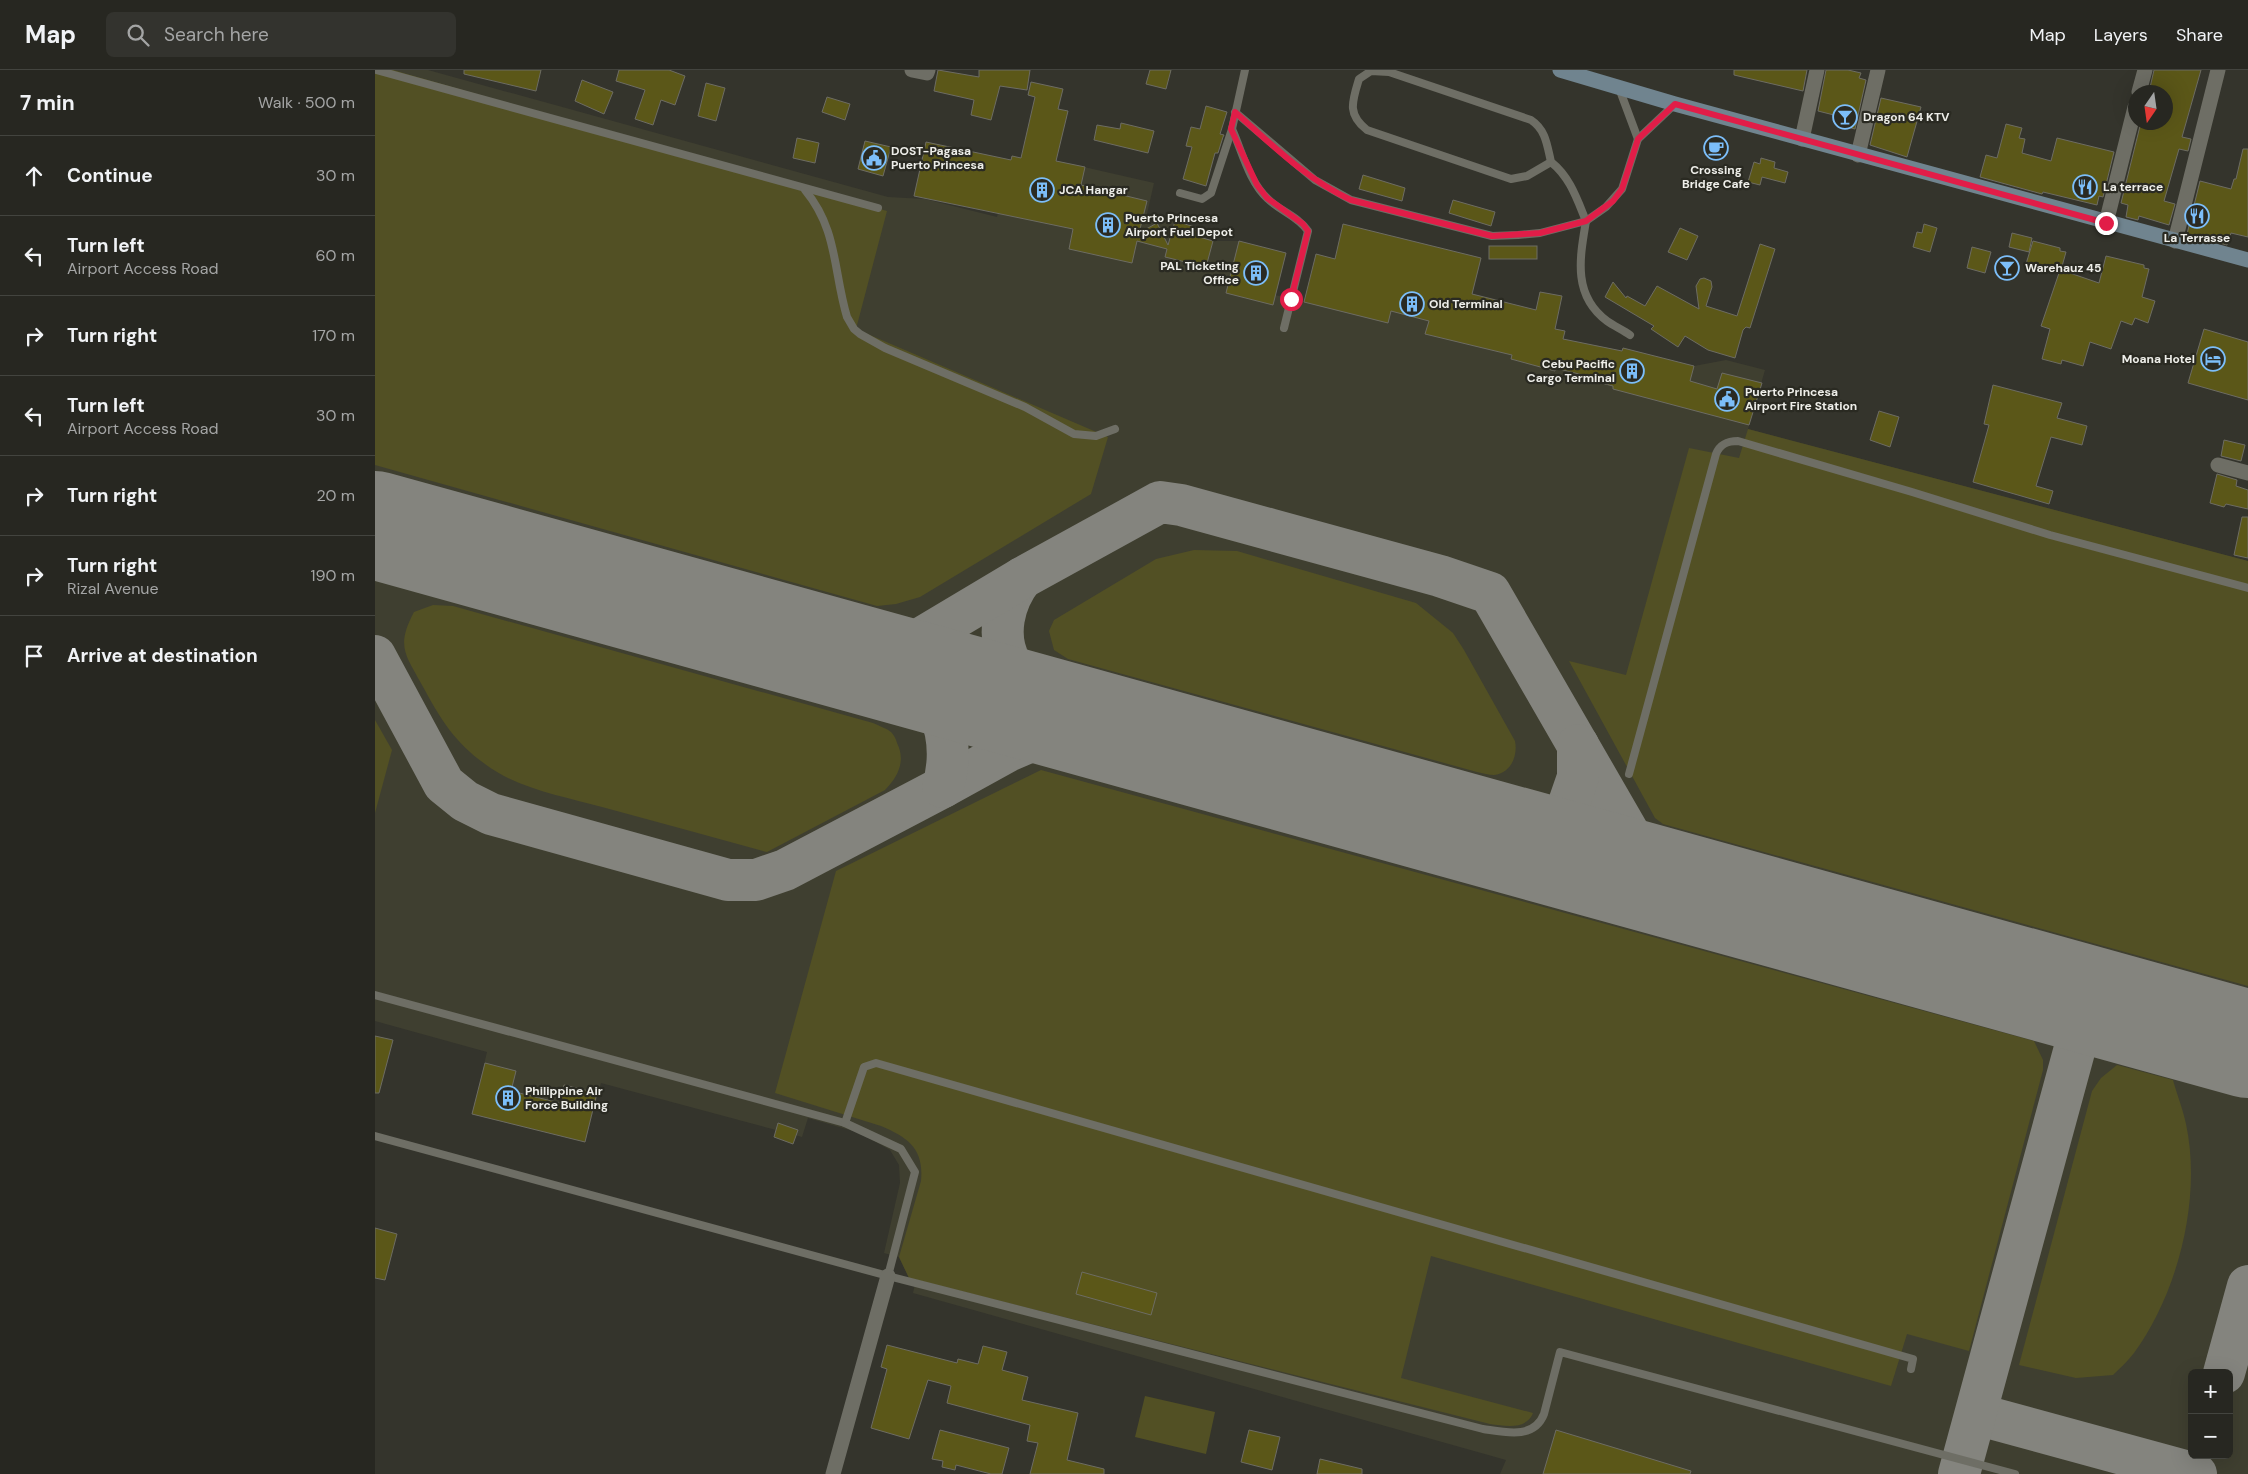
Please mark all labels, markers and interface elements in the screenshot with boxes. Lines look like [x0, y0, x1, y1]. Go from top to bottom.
search box [106, 12, 456, 57]
text: Map [25, 19, 76, 50]
icon: search [124, 21, 152, 49]
text: Search here [164, 22, 269, 47]
text: Map [2030, 23, 2066, 47]
text: Layers [2094, 23, 2148, 47]
text: Share [2176, 23, 2223, 47]
north arrow [2128, 85, 2173, 130]
text: 7 min [20, 89, 75, 117]
text: Walk · 500 m [258, 92, 355, 113]
bar icon: Dragon 64 KTV [1832, 104, 1858, 130]
place label: Dragon 64 KTV [1863, 109, 1950, 125]
cafe icon: Crossing Bridge Cafe [1703, 135, 1729, 161]
place label: DOST-Pagasa Puerto Princesa [891, 143, 984, 173]
public building icon: DOST-Pagasa Puerto Princesa [861, 145, 887, 171]
icon: ahead [20, 162, 48, 190]
place label: Crossing Bridge Cafe [1682, 162, 1750, 192]
text: Continue [67, 163, 153, 188]
text: 30 m [316, 165, 355, 186]
restaurant icon: La terrace [2072, 174, 2098, 200]
building icon: JCA Hangar [1029, 177, 1055, 203]
place label: La terrace [2103, 179, 2163, 195]
place label: JCA Hangar [1059, 182, 1128, 198]
restaurant icon: La Terrasse [2184, 203, 2210, 229]
place label: Puerto Princesa Airport Fuel Depot [1125, 210, 1233, 240]
building icon: Puerto Princesa Airport Fuel Depot [1095, 212, 1121, 238]
route end [2095, 212, 2118, 235]
place label: La Terrasse [2164, 230, 2230, 246]
text: Turn left [67, 233, 145, 258]
icon: left [20, 242, 48, 270]
text: 60 m [315, 245, 355, 266]
bar icon: Warehauz 45 [1994, 255, 2020, 281]
text: Airport Access Road [67, 258, 219, 279]
place label: PAL Ticketing Office [1160, 258, 1239, 288]
building icon: PAL Ticketing Office [1243, 260, 1269, 286]
place label: Warehauz 45 [2025, 260, 2101, 276]
route start [1280, 288, 1303, 311]
building icon: Old Terminal [1399, 291, 1425, 317]
place label: Old Terminal [1429, 296, 1503, 312]
icon: right [20, 322, 48, 350]
text: Turn right [67, 323, 157, 348]
text: 170 m [312, 325, 355, 346]
hotel icon: Moana Hotel [2200, 346, 2226, 372]
place label: Moana Hotel [2122, 351, 2195, 367]
place label: Cebu Pacific Cargo Terminal [1527, 356, 1615, 386]
building icon: Cebu Pacific Cargo Terminal [1619, 358, 1645, 384]
place label: Puerto Princesa Airport Fire Station [1745, 384, 1857, 414]
public building icon: Puerto Princesa Airport Fire Station [1714, 386, 1740, 412]
text: Turn left [67, 393, 145, 418]
icon: left [20, 402, 48, 430]
text: 30 m [316, 405, 355, 426]
text: Airport Access Road [67, 418, 219, 439]
icon: right [20, 482, 48, 510]
text: Turn right [67, 483, 157, 508]
text: 20 m [316, 485, 355, 506]
text: Turn right [67, 553, 157, 578]
icon: right [20, 562, 48, 590]
text: 190 m [311, 565, 355, 586]
text: Rizal Avenue [67, 578, 159, 599]
icon: arrive [20, 642, 48, 670]
text: Arrive at destination [67, 643, 258, 668]
place label: Philippine Air Force Building [525, 1083, 608, 1113]
building icon: Philippine Air Force Building [495, 1085, 521, 1111]
map controls [2188, 1369, 2233, 1459]
button: + [2188, 1369, 2233, 1414]
button: − [2188, 1414, 2233, 1459]

